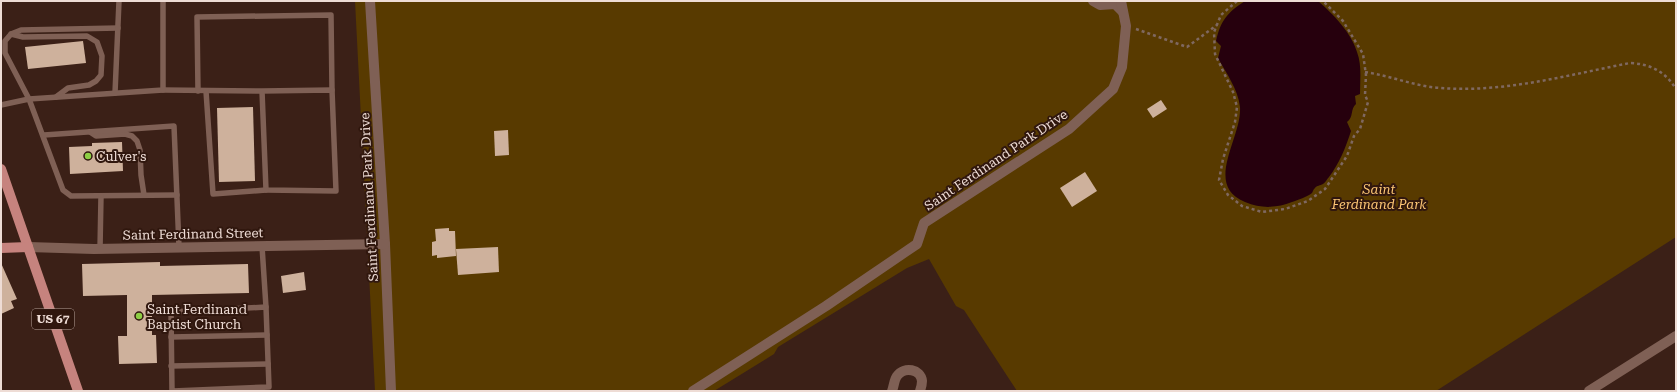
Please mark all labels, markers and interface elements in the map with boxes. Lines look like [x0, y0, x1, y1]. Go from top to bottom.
street label: Saint Ferdinand Park Drive [922, 106, 1070, 214]
street label: Saint Ferdinand Park Drive [357, 112, 381, 282]
place label: Culver's [96, 149, 146, 164]
marker: Culver's [83, 151, 93, 161]
park label: Saint Ferdinand Park [1331, 182, 1427, 212]
street label: Saint Ferdinand Street [123, 225, 264, 243]
place label: Saint Ferdinand Baptist Church [147, 302, 248, 332]
road number: US 67 [32, 309, 74, 329]
marker: Saint Ferdinand Baptist Church [134, 311, 144, 321]

